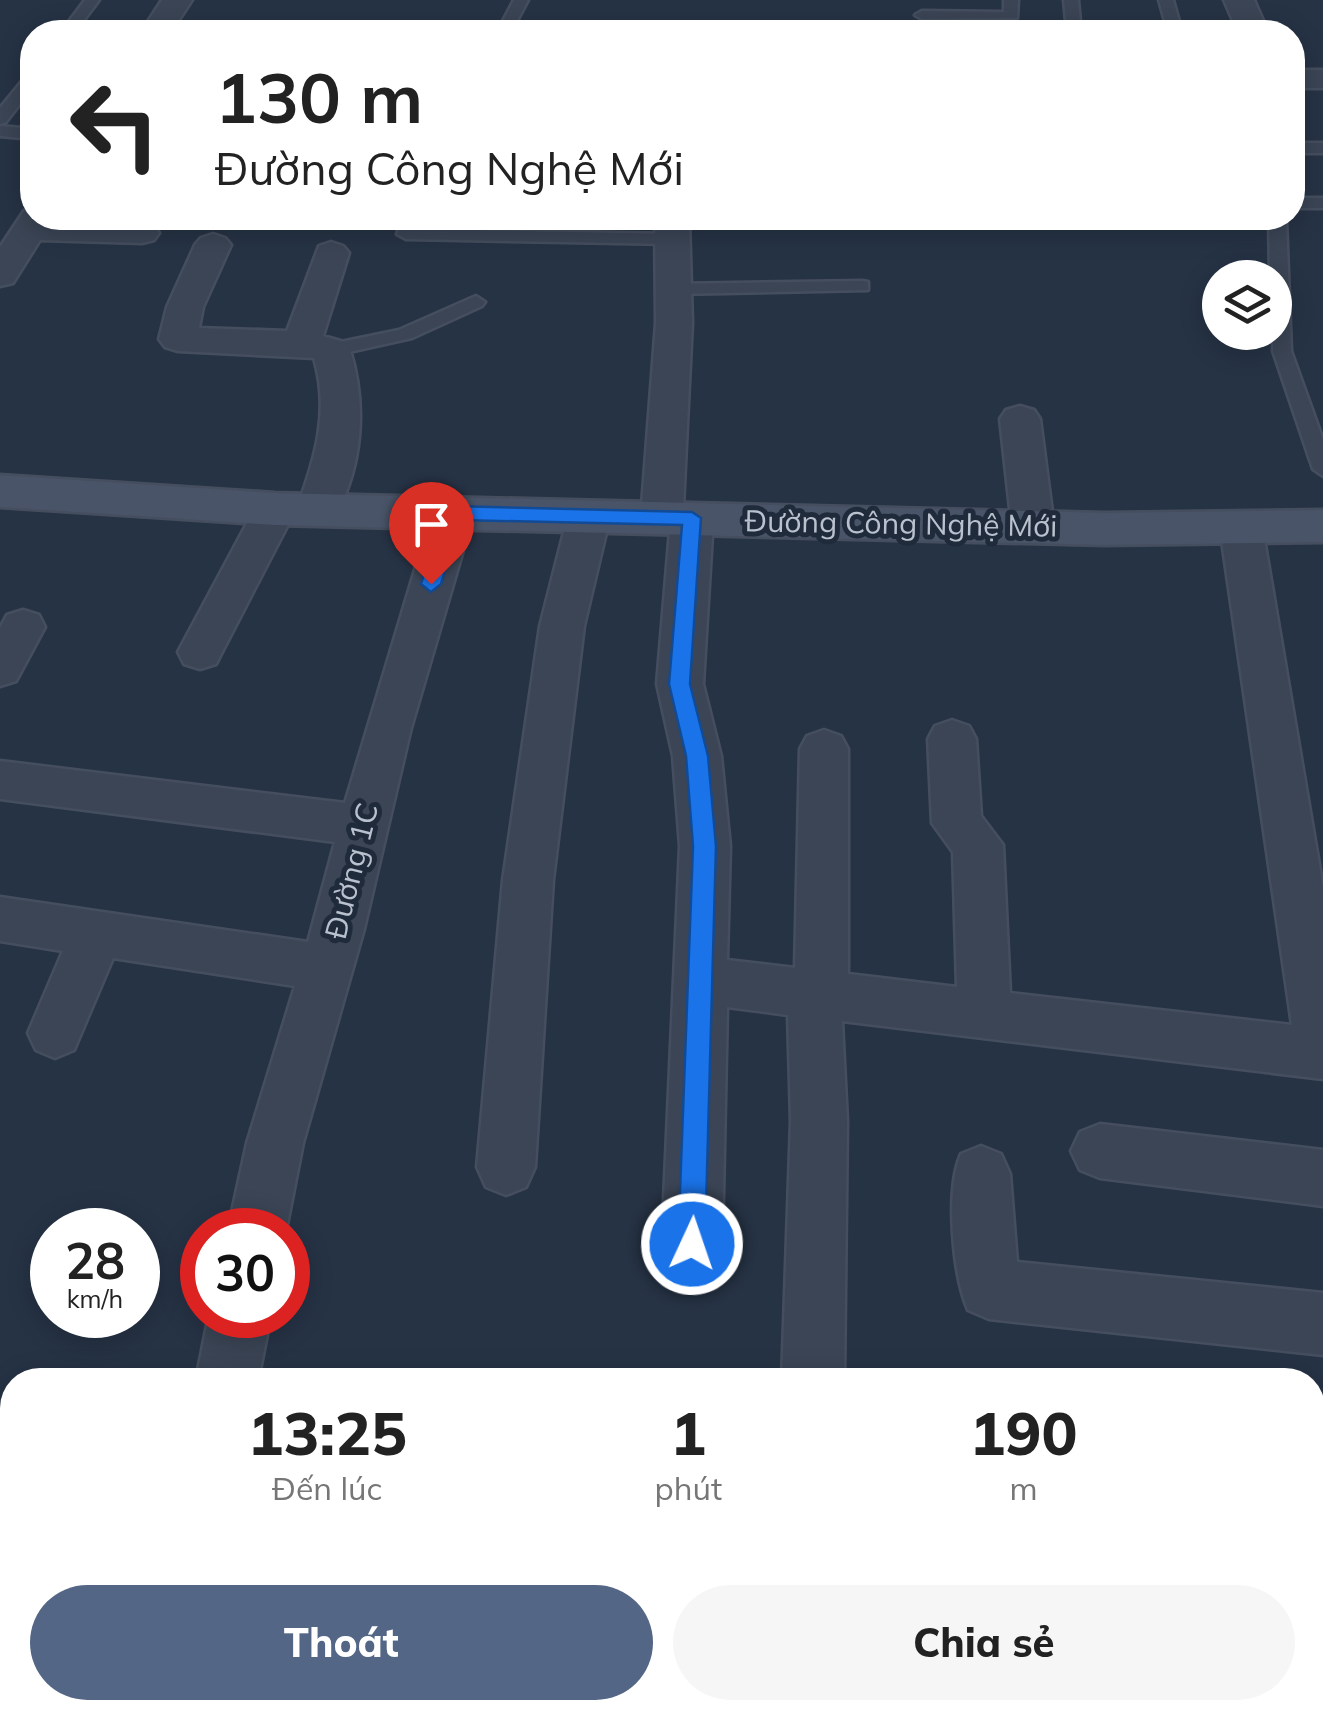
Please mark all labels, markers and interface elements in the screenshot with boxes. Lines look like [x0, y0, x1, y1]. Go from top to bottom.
text: 130 m [215, 53, 423, 141]
icon: left [50, 60, 180, 190]
text: Đường Công Nghệ Mới [215, 140, 684, 196]
map controls [1202, 260, 1292, 350]
button: layers [1202, 260, 1292, 350]
pin [389, 482, 474, 585]
icon: arrive [404, 497, 459, 552]
street label: Đường Công Nghệ Mới [744, 501, 1058, 545]
street label: Đường 1C [316, 799, 386, 943]
position arrow [640, 1192, 744, 1296]
speed limit sign: 30 [180, 1208, 310, 1338]
text: 28 [65, 1229, 125, 1292]
text: km/h [67, 1283, 123, 1314]
text: 13:25 [247, 1395, 407, 1470]
text: 1 [670, 1395, 706, 1470]
text: 190 [970, 1395, 1078, 1470]
text: Đến lúc [272, 1468, 382, 1508]
text: phút [654, 1468, 722, 1508]
text: m [1009, 1468, 1038, 1508]
button: Thoát [30, 1585, 653, 1700]
button: Chia sẻ [673, 1585, 1295, 1700]

